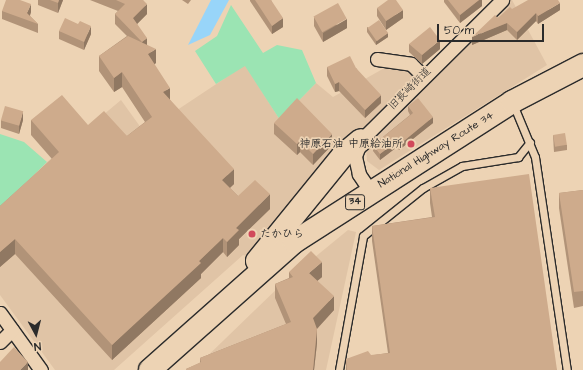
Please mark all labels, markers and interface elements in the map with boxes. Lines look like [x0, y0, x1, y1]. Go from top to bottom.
scale bar [439, 16, 546, 42]
text: 50 m [444, 22, 474, 39]
street label: 旧長崎街道 [386, 65, 434, 113]
street label: National Highway Route 34 [376, 109, 496, 191]
place label: 神原石油 中原給油所 [300, 137, 403, 151]
marker: 神原石油 中原給油所 [406, 139, 416, 149]
road number: 34 [345, 194, 365, 210]
place label: たかひら [260, 227, 304, 241]
marker: たかひら [247, 229, 257, 239]
north arrow [16, 314, 56, 354]
text: N [33, 339, 42, 354]

